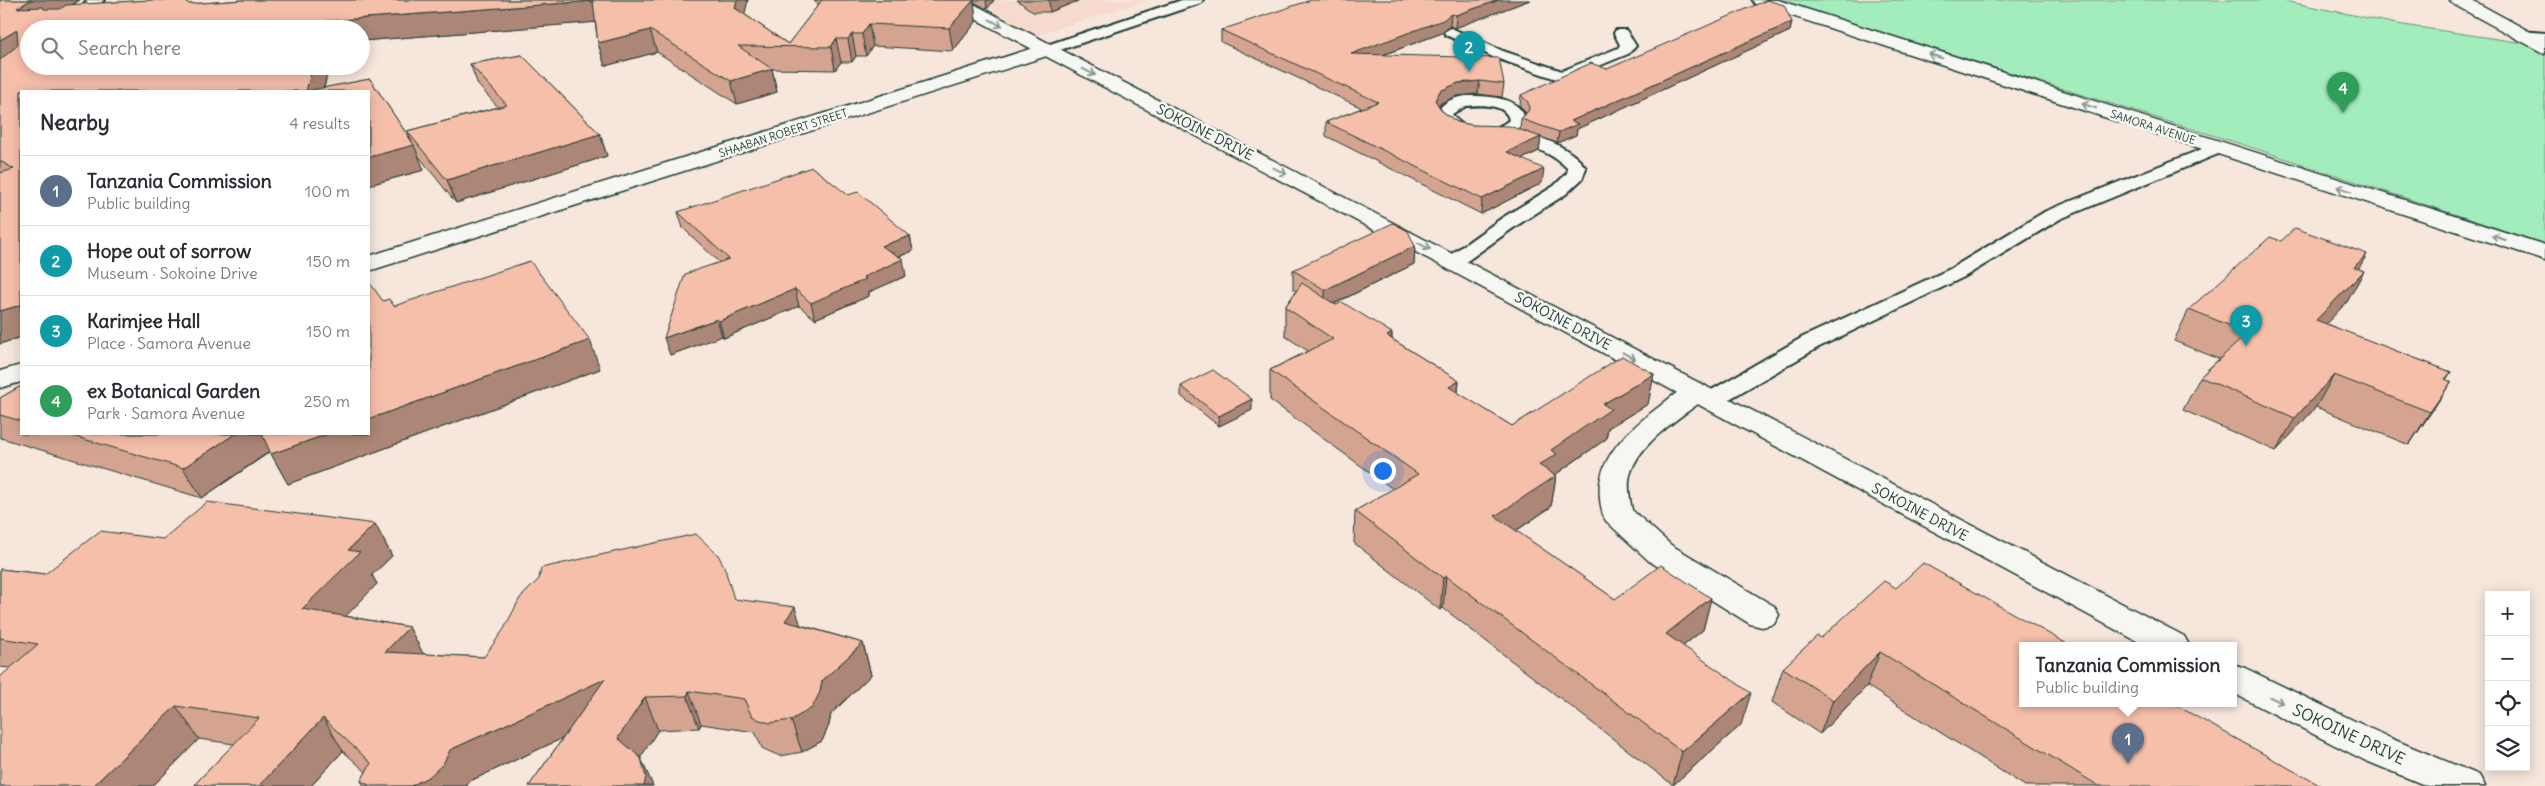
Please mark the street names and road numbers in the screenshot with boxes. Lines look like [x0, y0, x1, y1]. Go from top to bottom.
street label: SOKOINE DRIVE [1153, 100, 1257, 164]
street label: SHAABAN ROBERT STREET [717, 106, 849, 160]
street label: SAMORA AVENUE [2109, 107, 2197, 147]
street label: SOKOINE DRIVE [1512, 288, 1614, 354]
street label: SOKOINE DRIVE [1869, 479, 1971, 545]
street label: SOKOINE DRIVE [2289, 699, 2409, 769]

